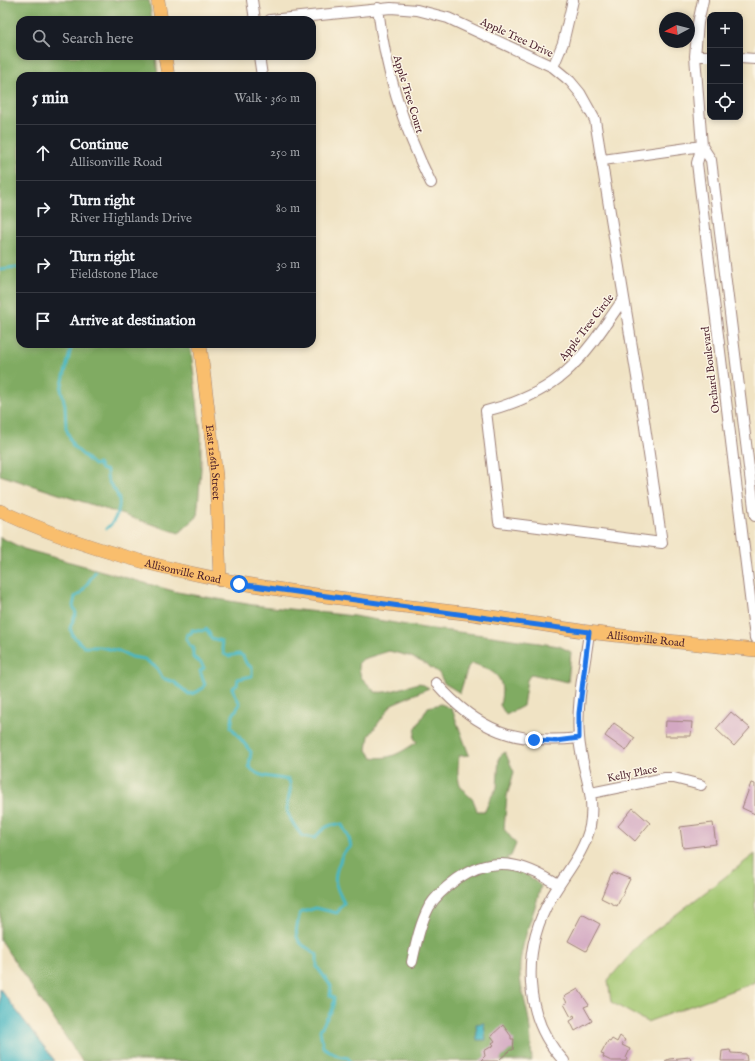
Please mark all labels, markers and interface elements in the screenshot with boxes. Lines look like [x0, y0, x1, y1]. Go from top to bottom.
north arrow [659, 12, 695, 48]
map controls [707, 12, 743, 120]
button: + [707, 12, 743, 48]
street label: Apple Tree Drive [477, 14, 555, 61]
search box [16, 16, 316, 60]
icon: search [30, 27, 52, 49]
text: Search here [62, 29, 133, 48]
button: − [707, 48, 743, 84]
street label: Apple Tree Court [389, 53, 427, 135]
button: locate [707, 84, 743, 120]
text: 5 min [32, 88, 69, 109]
text: Walk · 360 m [234, 90, 300, 107]
text: Continue [70, 135, 128, 154]
icon: ahead [32, 142, 54, 164]
text: 250 m [270, 144, 300, 161]
text: Allisonville Road [70, 154, 162, 171]
text: Turn right [70, 191, 135, 210]
icon: right [32, 198, 54, 220]
text: 80 m [276, 200, 300, 217]
text: River Highlands Drive [70, 210, 192, 227]
text: Turn right [70, 247, 135, 266]
icon: right [32, 254, 54, 276]
text: 30 m [276, 256, 300, 273]
text: Fieldstone Place [70, 266, 158, 283]
street label: Apple Tree Circle [556, 291, 617, 365]
icon: arrive [32, 310, 54, 332]
text: Arrive at destination [70, 311, 196, 330]
street label: Orchard Boulevard [699, 326, 723, 414]
street label: East 126th Street [202, 424, 223, 500]
street label: Allisonville Road [142, 556, 222, 587]
route start [230, 575, 248, 593]
street label: Allisonville Road [605, 628, 686, 651]
route end [525, 731, 543, 749]
street label: Kelly Place [606, 762, 658, 786]

